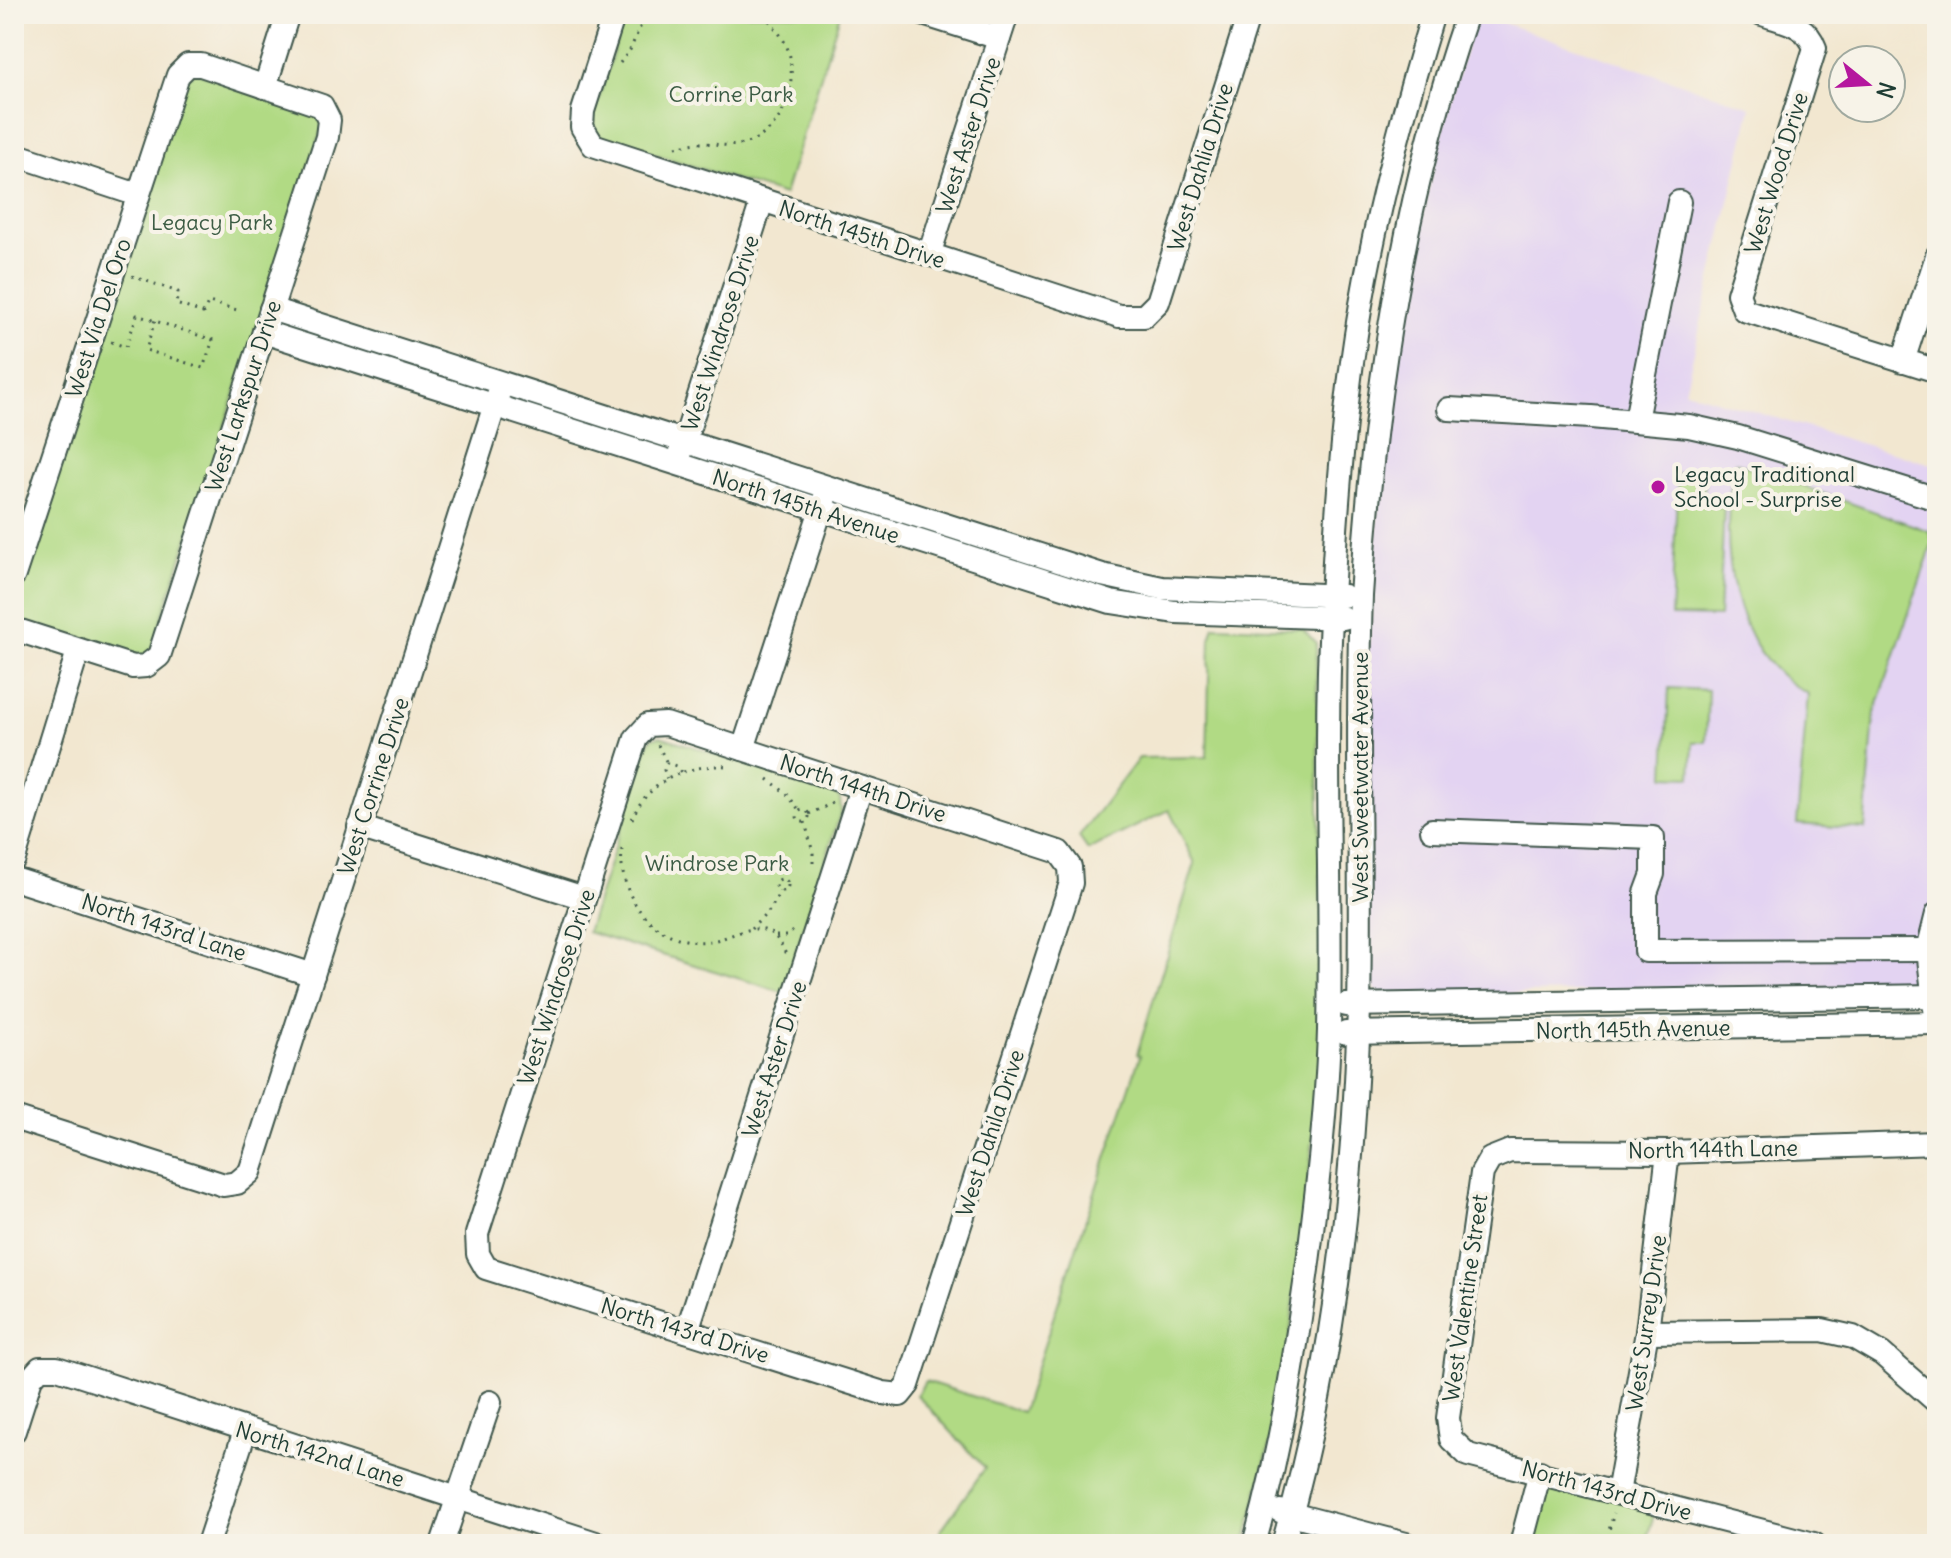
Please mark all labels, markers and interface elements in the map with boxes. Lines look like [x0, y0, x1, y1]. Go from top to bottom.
north arrow [1827, 44, 1907, 124]
street label: West Aster Drive [929, 53, 1007, 217]
text: N [1870, 79, 1902, 102]
park label: Corrine Park [669, 80, 793, 108]
street label: West Dahlia Drive [1161, 80, 1239, 254]
street label: West Wood Drive [1738, 89, 1814, 257]
street label: North 145th Drive [775, 194, 949, 274]
park label: Legacy Park [151, 208, 273, 236]
street label: West Windrose Drive [675, 231, 765, 435]
street label: West Via Del Oro [59, 235, 137, 401]
street label: West Larkspur Drive [199, 297, 287, 495]
place label: Legacy Traditional School - Surprise [1674, 460, 1855, 513]
street label: North 145th Avenue [709, 463, 903, 549]
marker: Legacy Traditional School - Surprise [1649, 478, 1667, 496]
street label: West Sweetwater Avenue [1346, 652, 1374, 902]
street label: West Corrine Drive [331, 694, 415, 878]
street label: North 144th Drive [776, 748, 950, 828]
park label: Windrose Park [645, 849, 789, 877]
street label: West Windrose Drive [511, 885, 601, 1089]
street label: North 143rd Lane [78, 887, 250, 967]
street label: West Aster Drive [735, 977, 813, 1141]
street label: North 145th Avenue [1535, 1013, 1731, 1045]
street label: West Dahila Drive [950, 1046, 1030, 1220]
street label: North 144th Lane [1628, 1134, 1798, 1164]
street label: West Valentine Street [1437, 1192, 1493, 1404]
street label: West Surrey Drive [1620, 1233, 1672, 1413]
street label: North 143rd Drive [597, 1291, 773, 1369]
street label: North 142nd Lane [232, 1415, 408, 1493]
street label: North 143rd Drive [1519, 1454, 1695, 1526]

